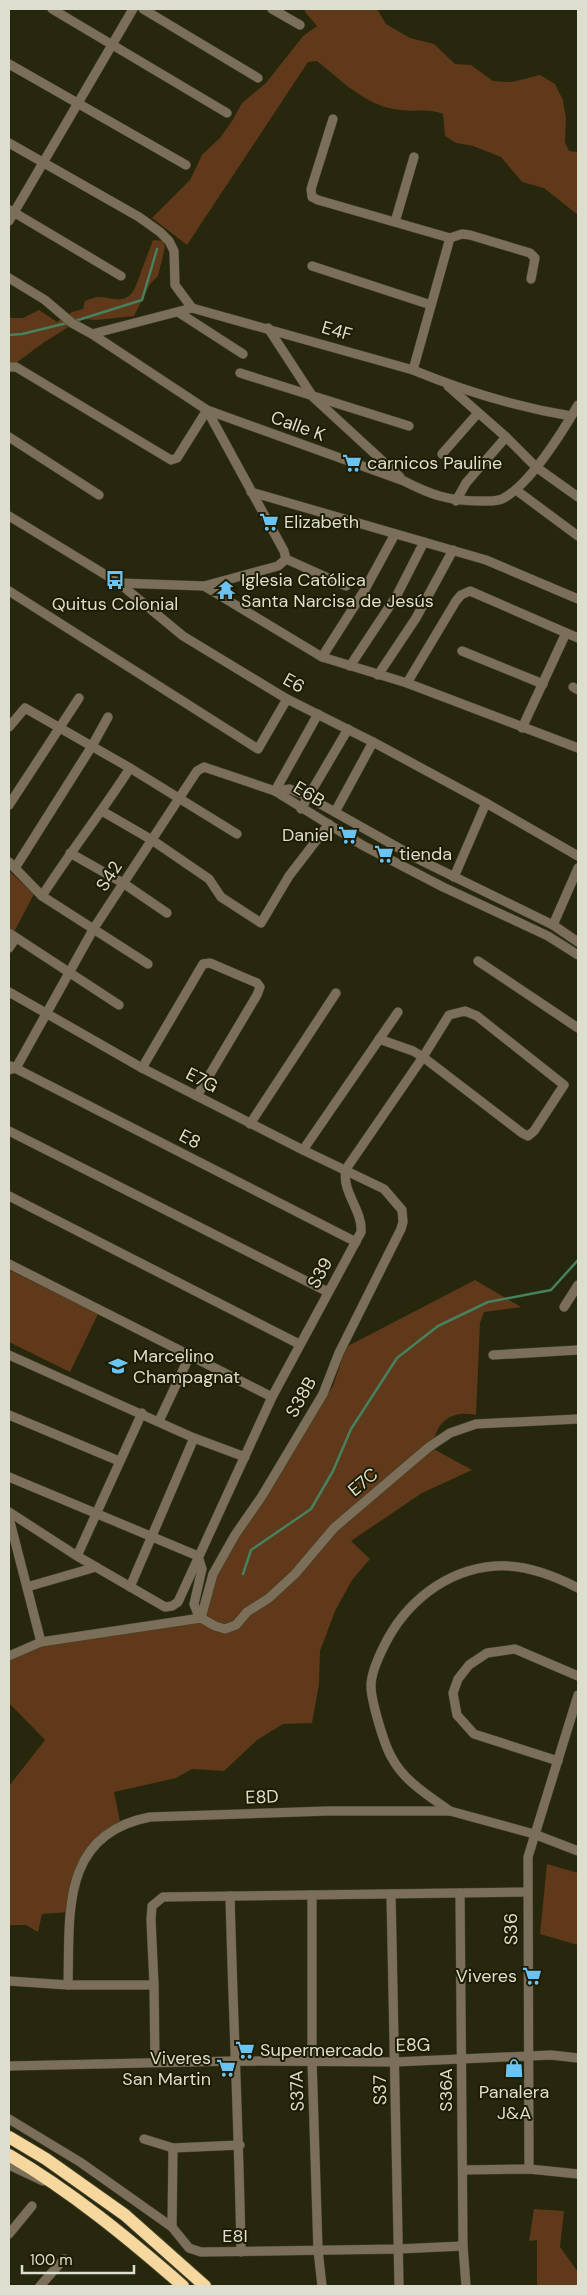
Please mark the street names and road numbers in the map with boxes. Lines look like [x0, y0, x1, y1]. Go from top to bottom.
street label: E4F [319, 315, 355, 347]
street label: Calle K [267, 405, 329, 447]
street label: E6 [279, 667, 309, 699]
street label: E6B [289, 775, 329, 813]
street label: S42 [90, 856, 128, 896]
street label: E7G [182, 1062, 222, 1098]
street label: E8 [175, 1124, 205, 1154]
street label: S39 [302, 1253, 338, 1293]
street label: S38B [280, 1372, 322, 1422]
street label: E7C [343, 1462, 383, 1502]
street label: E8D [245, 1784, 279, 1810]
street label: S36 [499, 1913, 523, 1945]
street label: E8G [395, 2033, 431, 2057]
street label: S36A [434, 2068, 458, 2112]
street label: S37A [284, 2070, 310, 2112]
street label: S37 [368, 2075, 392, 2105]
street label: E8I [222, 2224, 248, 2248]

